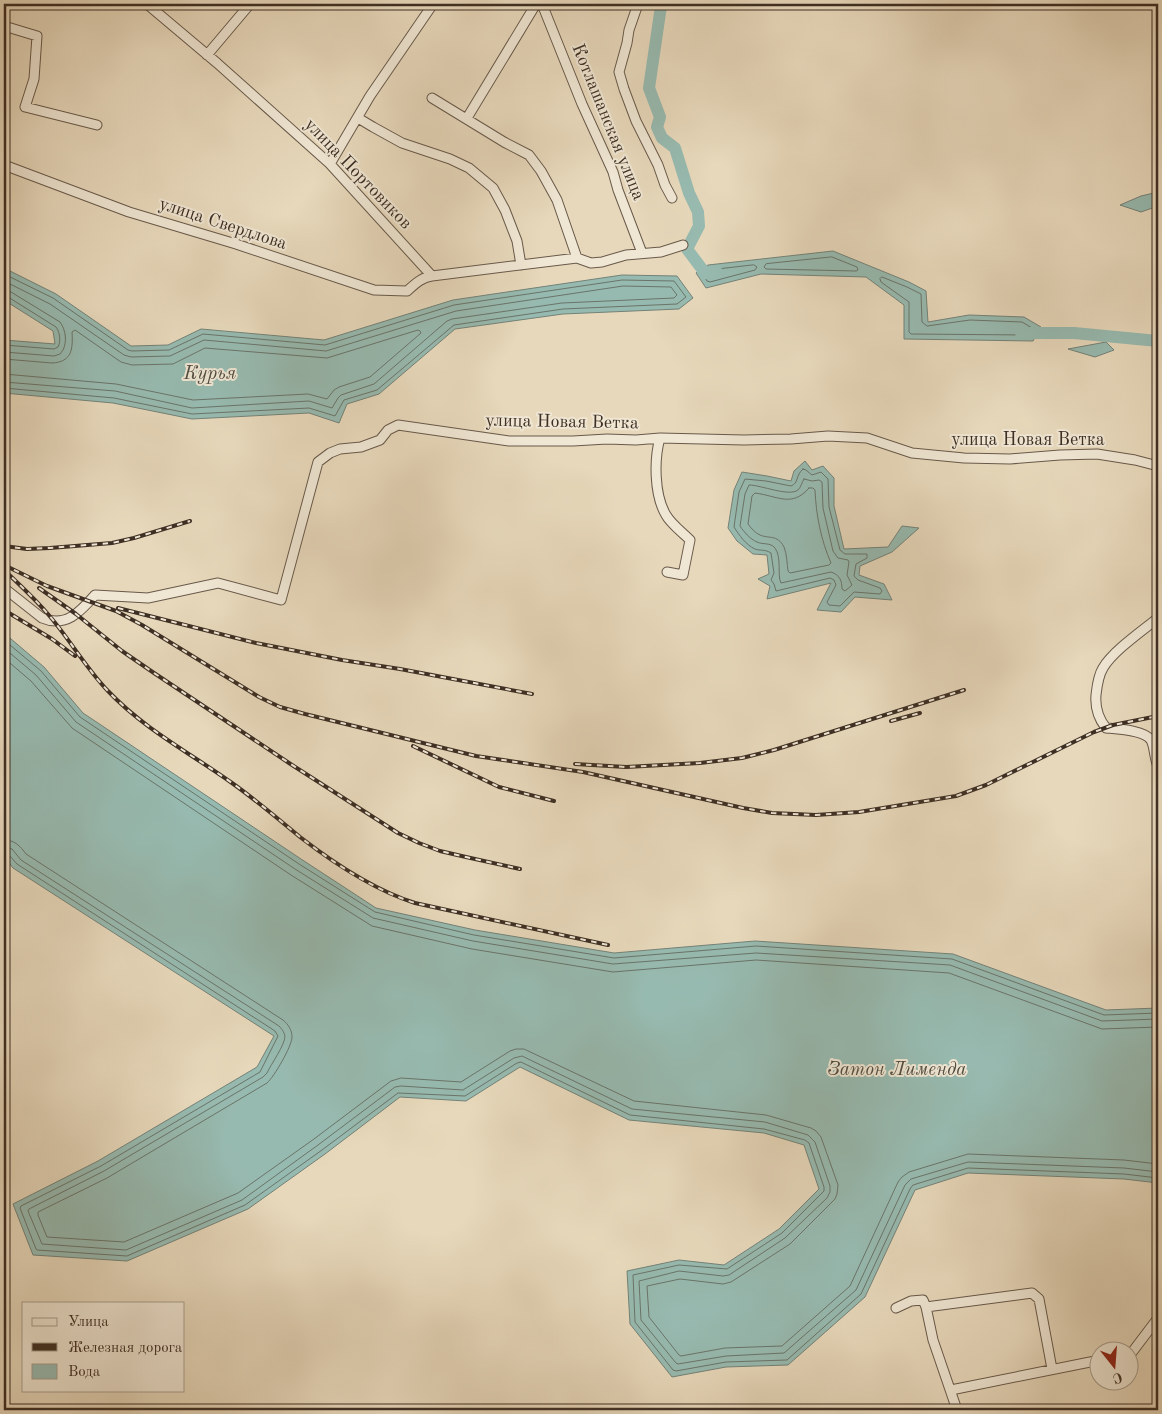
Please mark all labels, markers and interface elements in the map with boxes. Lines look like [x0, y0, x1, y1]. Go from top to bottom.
street label: Котлашанская улица [568, 41, 648, 203]
street label: улица Портовиков [301, 115, 415, 233]
street label: улица Свердлова [157, 195, 289, 253]
water label: Курья [183, 365, 236, 384]
street label: улица Новая Ветка [485, 412, 639, 432]
street label: улица Новая Ветка [951, 431, 1105, 449]
water label: Затон Лименда [827, 1060, 967, 1080]
legend [22, 1302, 185, 1392]
text: Улица [68, 1315, 109, 1330]
text: Железная дорога [68, 1341, 183, 1356]
north arrow [1090, 1342, 1140, 1392]
text: Вода [68, 1365, 101, 1380]
text: С [1111, 1369, 1124, 1386]

